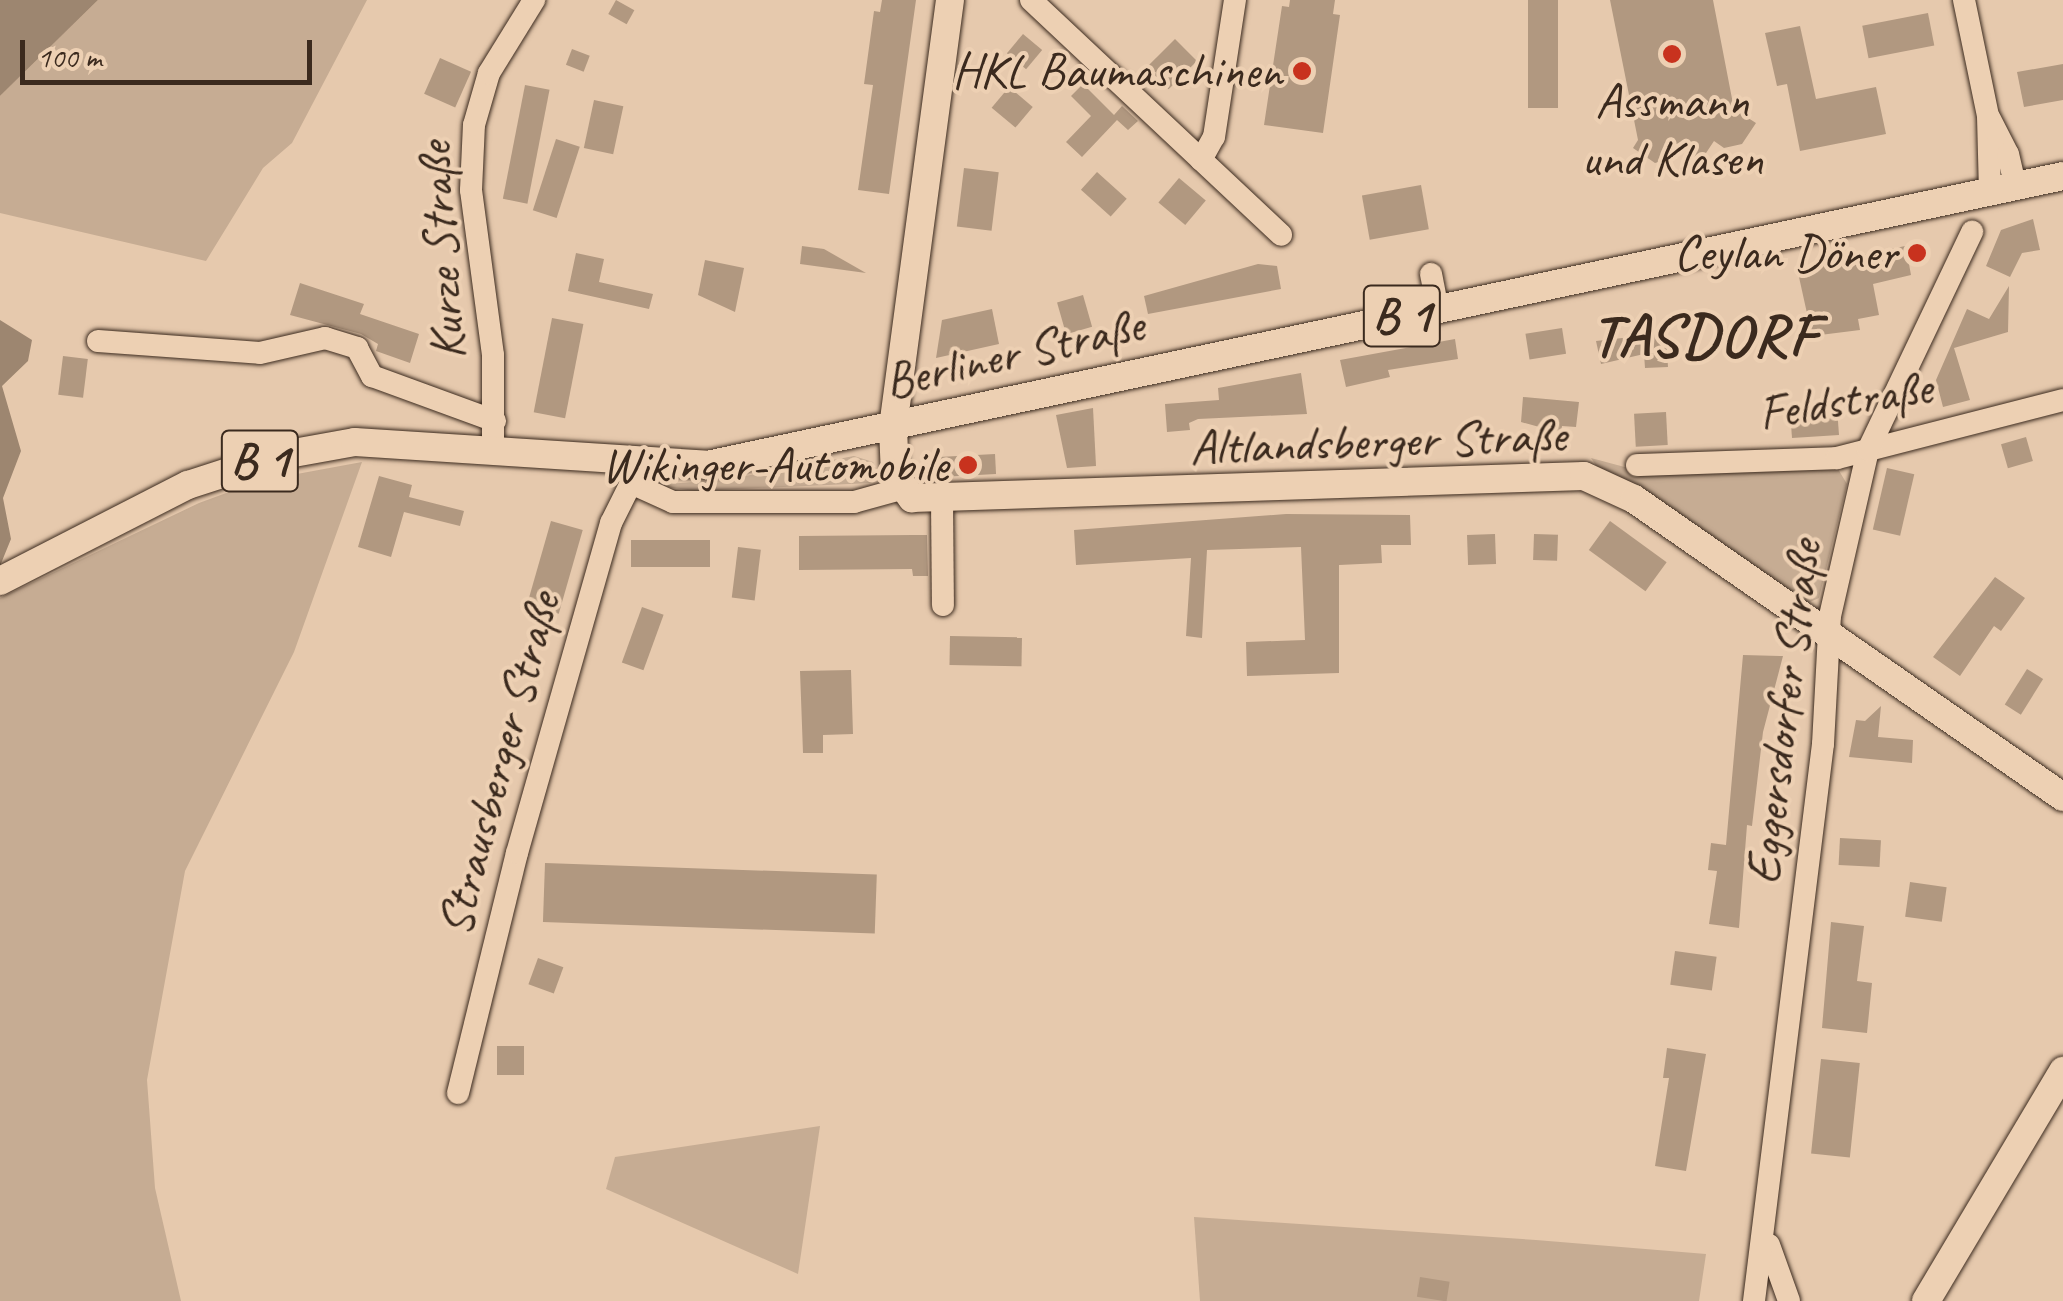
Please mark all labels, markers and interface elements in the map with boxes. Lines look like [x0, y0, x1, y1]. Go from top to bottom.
scale bar [25, 20, 318, 82]
text: 100 m [37, 38, 102, 76]
place label: HKL Baumaschinen [952, 41, 1282, 101]
marker: Assmann und Klasen [1661, 43, 1683, 65]
marker: HKL Baumaschinen [1291, 60, 1313, 82]
place label: Assmann und Klasen [1580, 70, 1764, 188]
street label: Kurze Straße [403, 139, 479, 363]
place label: Ceylan Döner [1674, 223, 1897, 283]
marker: Ceylan Döner [1906, 242, 1928, 264]
road number: B 1 [1362, 273, 1442, 359]
street label: Berliner Straße [878, 294, 1150, 412]
district label: TASDORF [1591, 299, 1819, 371]
street label: Feldstraße [1754, 357, 1936, 443]
street label: Altlandsberger Straße [1188, 404, 1568, 478]
road number: B 1 [220, 418, 300, 504]
place label: Wikinger-Automobile [601, 435, 948, 495]
marker: Wikinger-Automobile [957, 454, 979, 476]
street label: Eggersdorfer Straße [1732, 536, 1834, 888]
street label: Strausberger Straße [423, 585, 573, 943]

